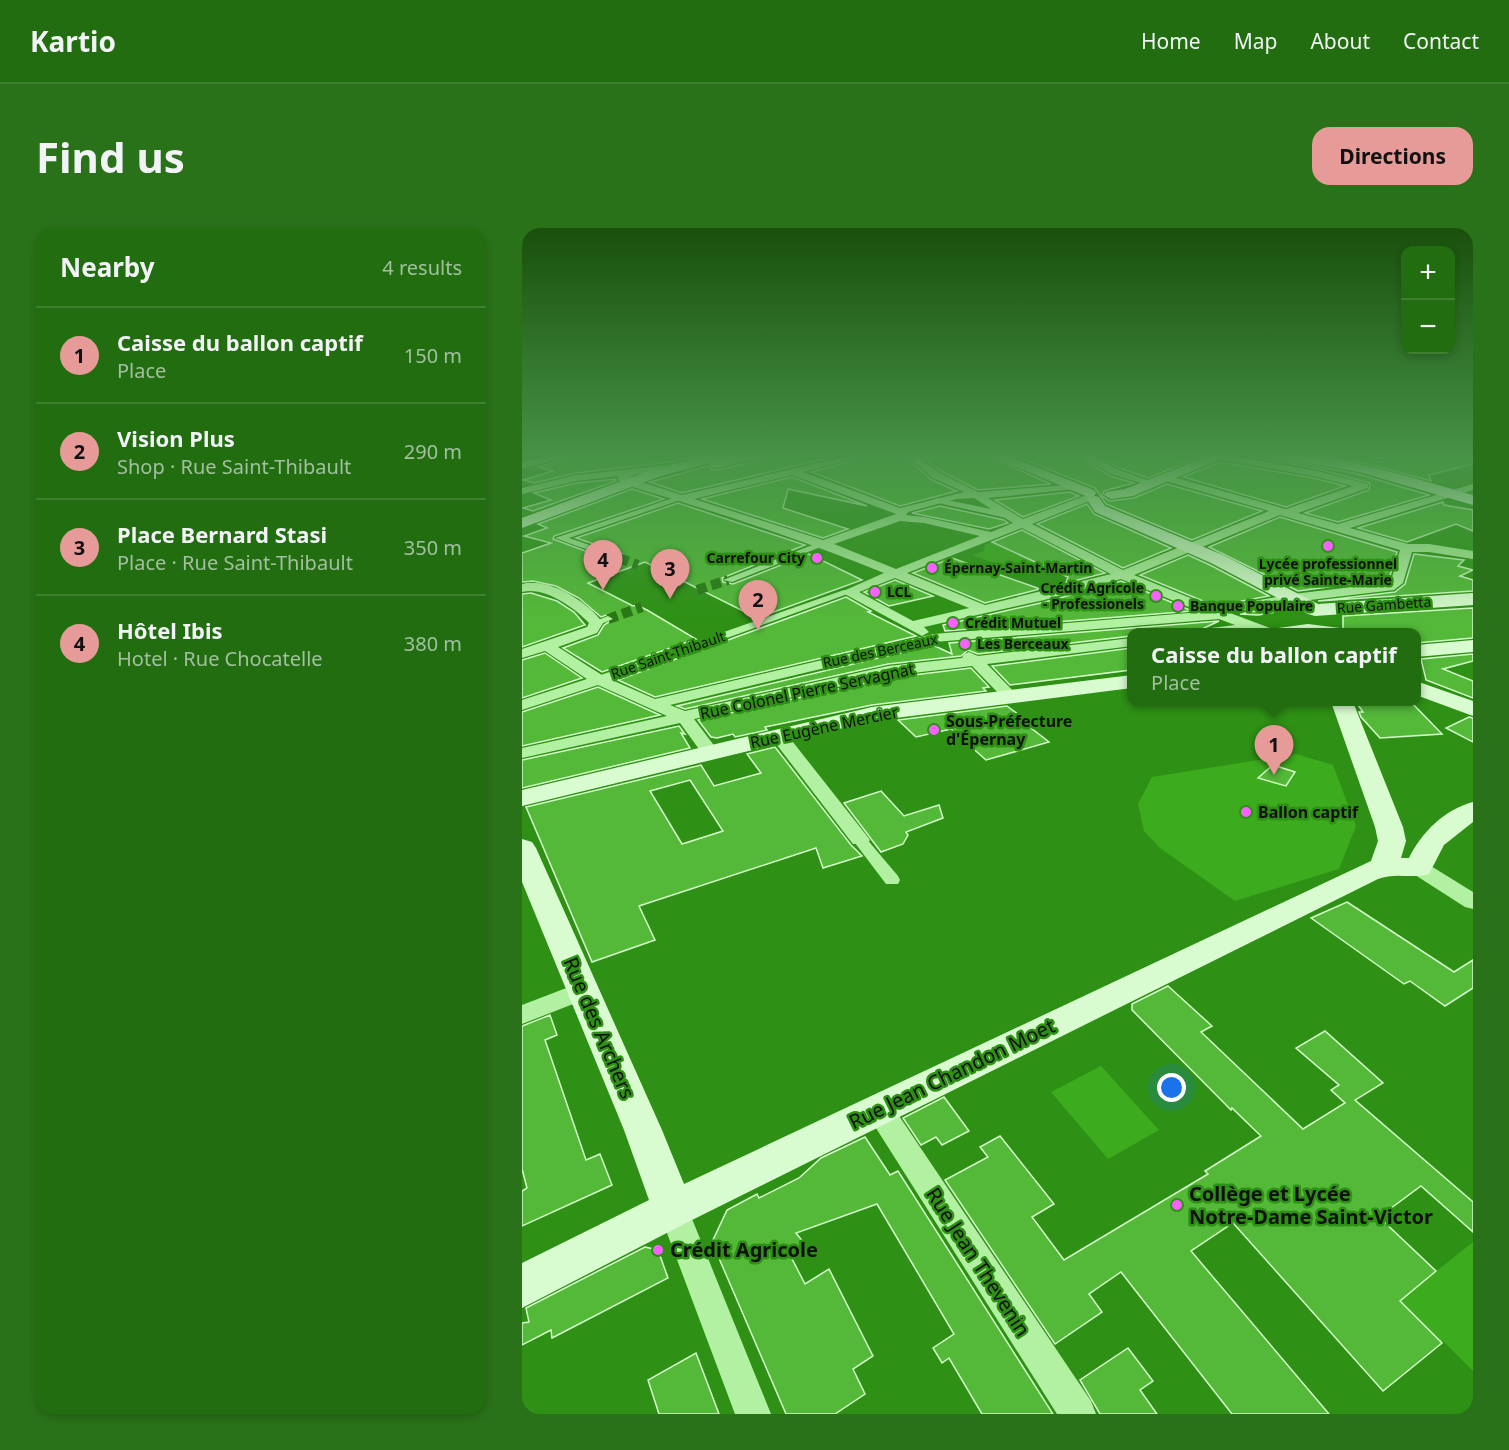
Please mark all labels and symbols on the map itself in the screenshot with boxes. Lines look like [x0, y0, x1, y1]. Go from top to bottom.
marker: Lycée professionnel privé Sainte-Marie [1321, 539, 1335, 553]
pin: 4 [584, 540, 622, 590]
place label: Carrefour City [707, 548, 805, 567]
pin: 3 [650, 550, 690, 599]
marker: Carrefour City [810, 551, 824, 565]
place label: Lycée professionnel privé Sainte-Marie [1259, 554, 1397, 589]
place label: Épernay-Saint-Martin [944, 558, 1092, 577]
marker: Épernay-Saint-Martin [925, 561, 939, 575]
place label: Crédit Agricole - Professionels [1040, 578, 1144, 613]
pin: 2 [738, 580, 778, 630]
place label: LCL [887, 582, 912, 601]
marker: LCL [868, 585, 882, 599]
marker: Crédit Agricole - Professionels [1149, 589, 1163, 603]
street label: Rue Gambetta [1336, 592, 1432, 617]
place label: Banque Populaire [1190, 596, 1313, 615]
marker: Banque Populaire [1171, 599, 1185, 613]
place label: Crédit Mutuel [965, 613, 1061, 632]
marker: Crédit Mutuel [946, 616, 960, 630]
street label: Rue Saint-Thibault [608, 626, 727, 683]
street label: Rue des Berceaux [821, 629, 940, 672]
place label: Les Berceaux [977, 634, 1070, 653]
marker: Les Berceaux [958, 637, 972, 651]
street label: Rue Colonel Pierre Servagnat [698, 657, 916, 724]
street label: Rue Eugène Mercier [748, 700, 901, 753]
place label: Sous-Préfecture d'Épernay [946, 710, 1072, 750]
marker: Sous-Préfecture d'Épernay [927, 723, 941, 737]
pin: 1 [1254, 726, 1293, 775]
place label: Ballon captif [1258, 801, 1359, 823]
marker: Ballon captif [1239, 805, 1253, 819]
street label: Rue des Archers [557, 953, 641, 1103]
street label: Rue Jean Chandon Moet [844, 1012, 1059, 1135]
your location [1157, 1073, 1186, 1102]
place label: Collège et Lycée Notre-Dame Saint-Victor [1189, 1180, 1433, 1230]
street label: Rue Jean Thevenin [920, 1182, 1037, 1341]
marker: Collège et Lycée Notre-Dame Saint-Victor [1170, 1198, 1184, 1212]
place label: Crédit Agricole [670, 1236, 818, 1263]
marker: Crédit Agricole [651, 1243, 665, 1257]

